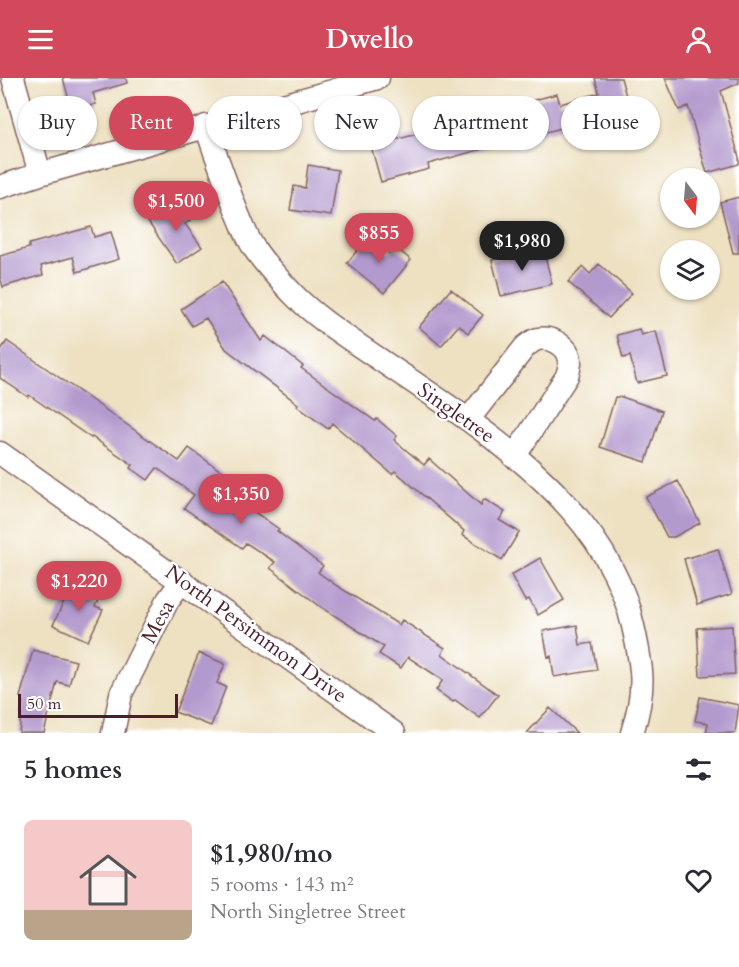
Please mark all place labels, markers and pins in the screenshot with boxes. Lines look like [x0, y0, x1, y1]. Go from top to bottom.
pin: $1,500 [127, 181, 225, 232]
pin: $855 [343, 213, 415, 264]
pin: $1,980 [473, 221, 571, 272]
pin: $1,350 [192, 474, 290, 525]
pin: $1,220 [30, 561, 128, 612]

